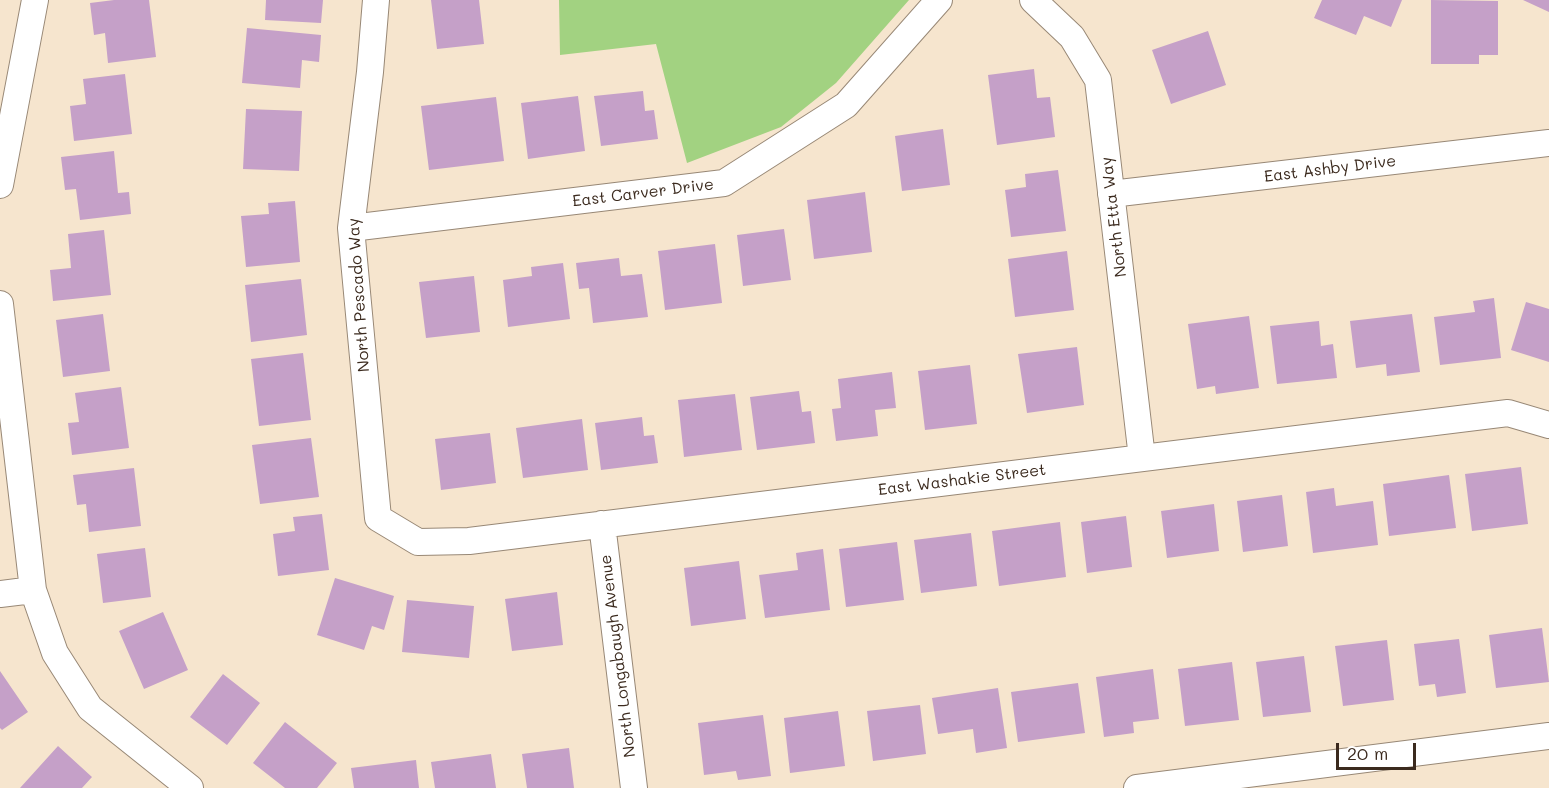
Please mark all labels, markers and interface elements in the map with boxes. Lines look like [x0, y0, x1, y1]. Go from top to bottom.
street label: East Ashby Drive [1263, 151, 1397, 187]
street label: North Etta Way [1097, 156, 1131, 278]
street label: East Carver Drive [571, 175, 715, 211]
street label: North Pescado Way [344, 217, 374, 373]
street label: East Washakie Street [877, 460, 1047, 500]
street label: North Longabaugh Avenue [596, 553, 640, 759]
scale bar [1339, 731, 1418, 769]
text: 20 m [1347, 741, 1388, 765]

